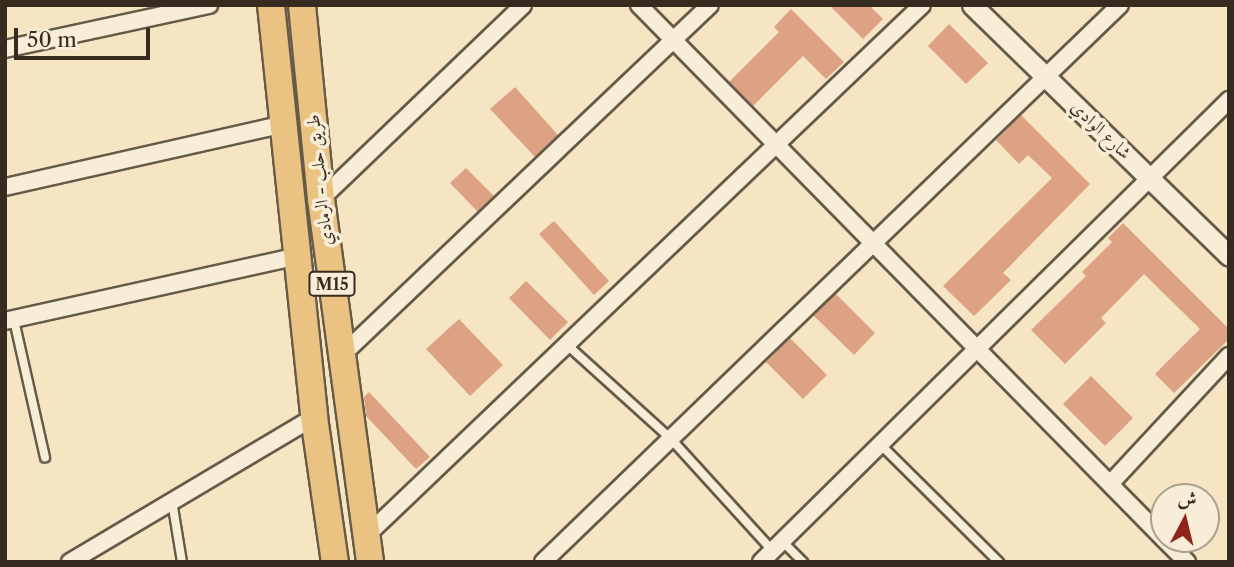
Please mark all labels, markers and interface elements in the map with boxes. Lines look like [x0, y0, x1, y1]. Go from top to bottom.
scale bar [18, 14, 154, 58]
text: 50 m [27, 27, 77, 52]
street label: شارع الوادي [1066, 96, 1136, 164]
street label: طريق حلب - الرمادي [302, 113, 338, 247]
road number: M15 [308, 272, 356, 296]
north arrow [1150, 483, 1220, 553]
text: ش [1177, 486, 1198, 511]

